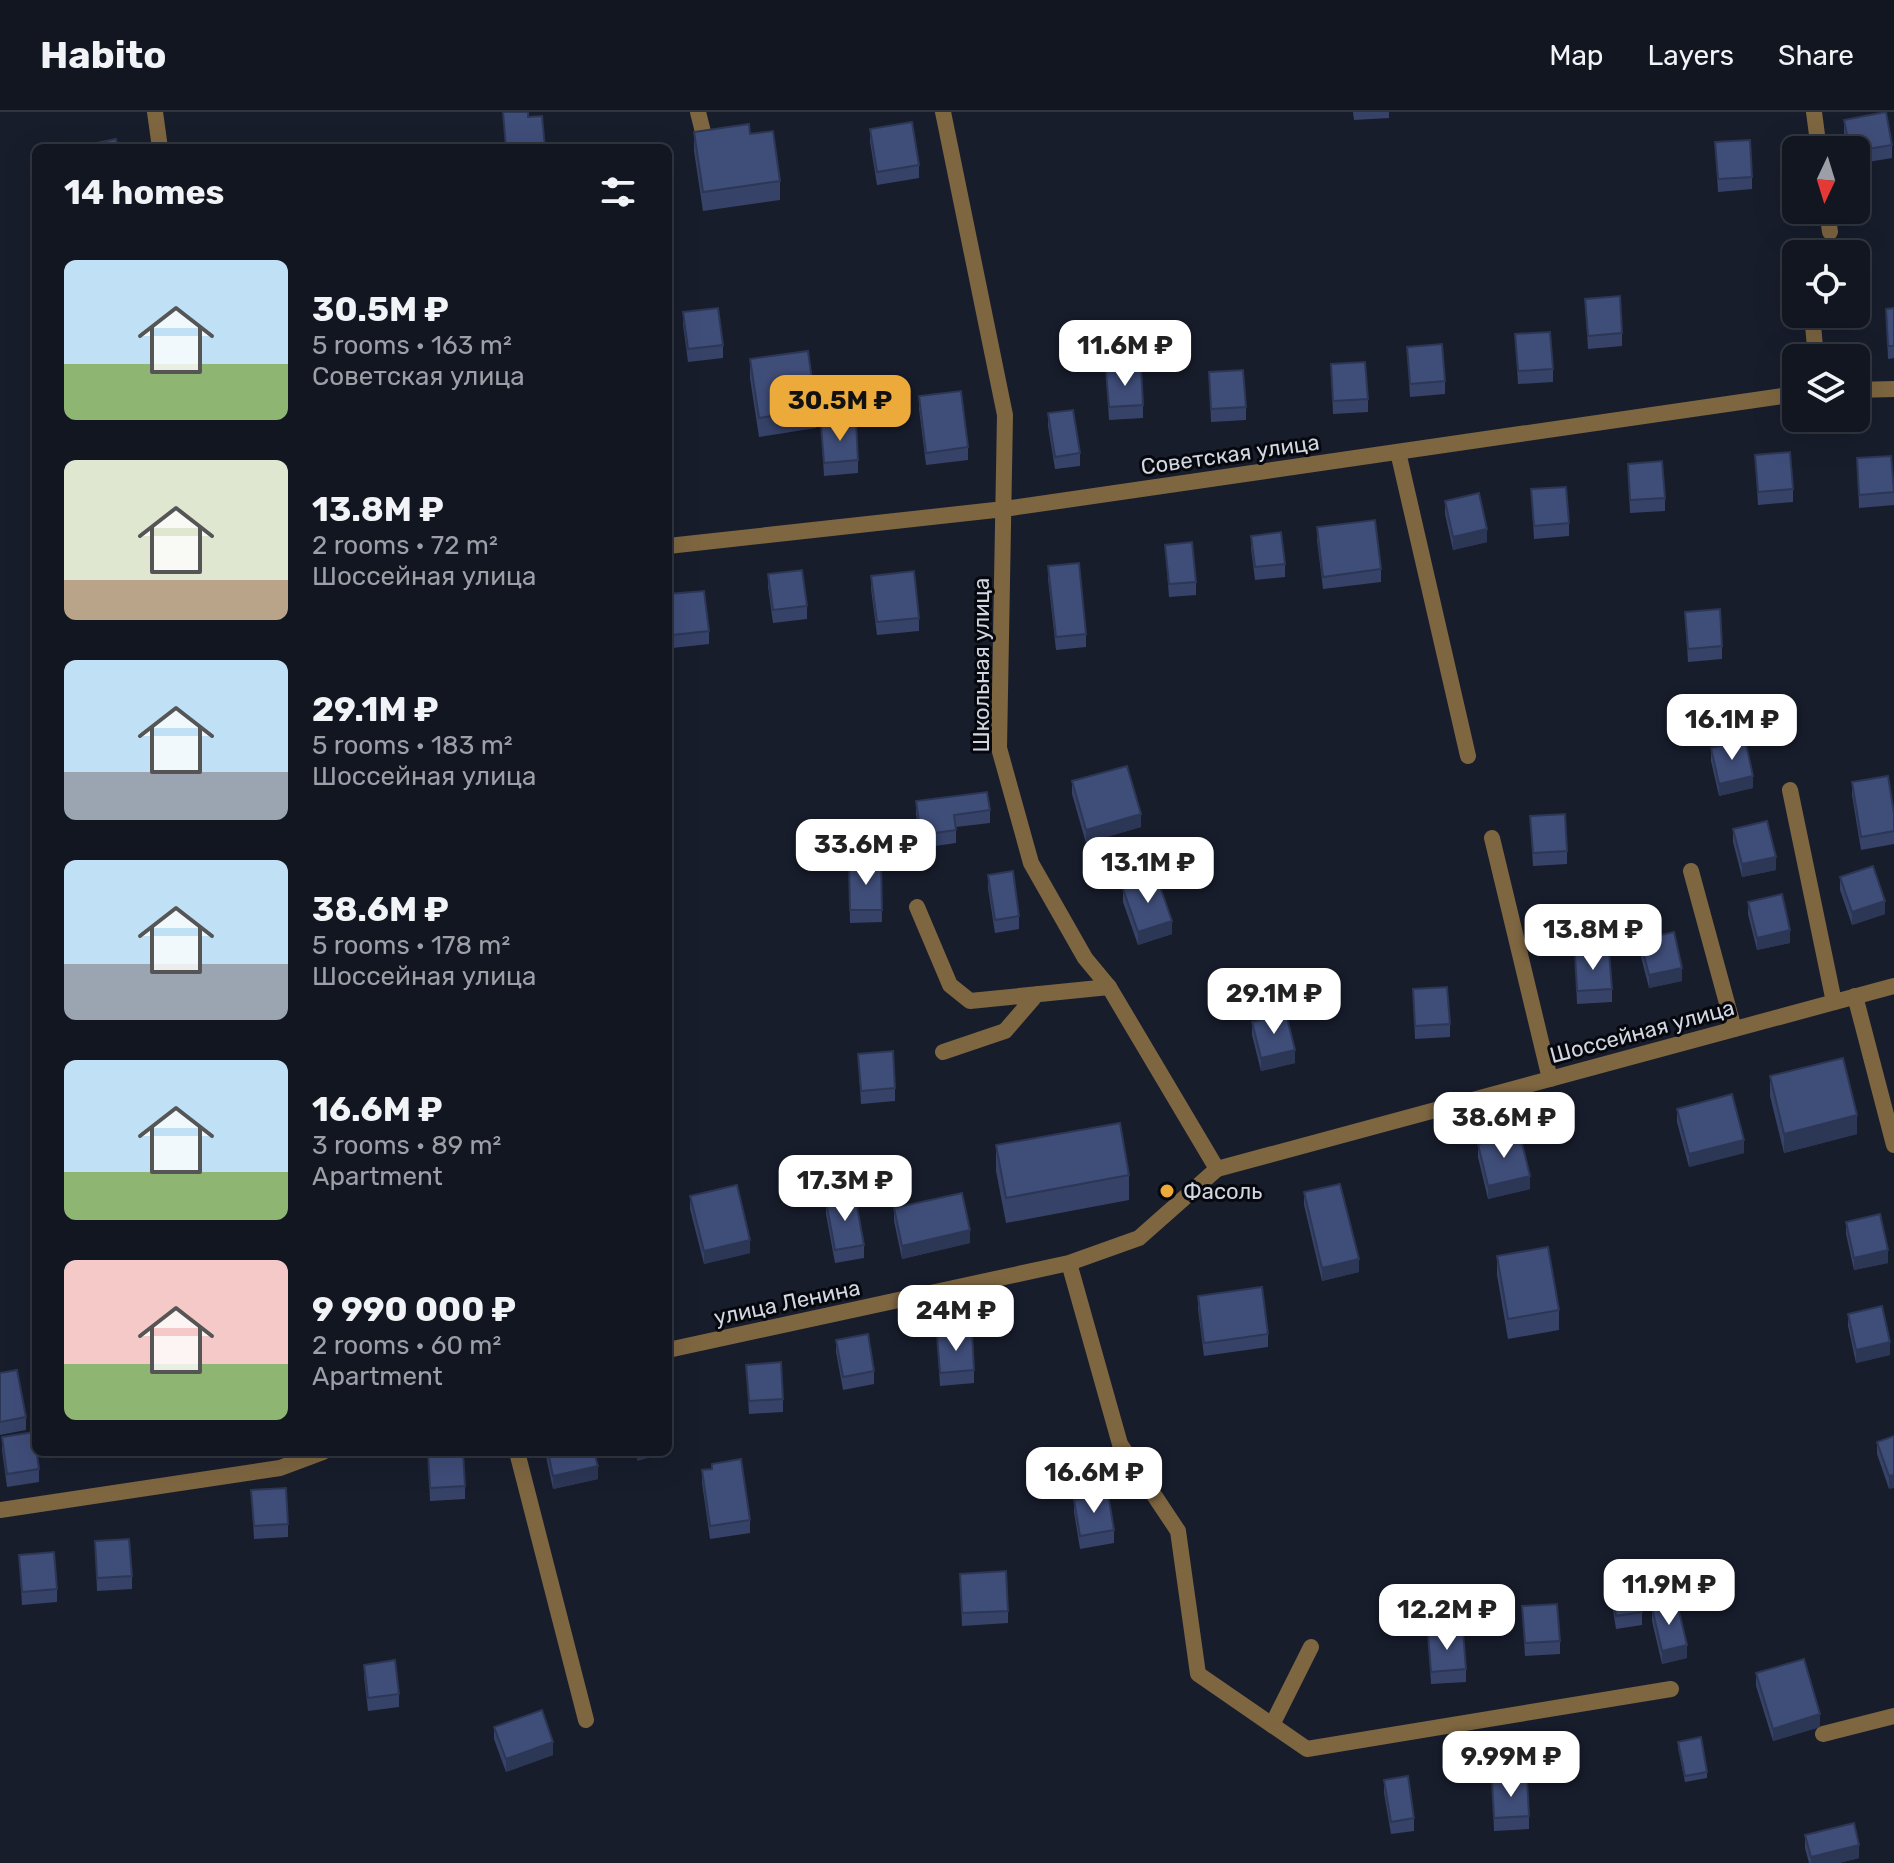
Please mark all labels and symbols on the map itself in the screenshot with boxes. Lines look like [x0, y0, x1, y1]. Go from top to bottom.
north arrow [1782, 136, 1870, 224]
pin: 11.6M ₽ [1051, 320, 1199, 388]
pin: 30.5M ₽ [766, 375, 914, 443]
street label: Советская улица [1139, 429, 1321, 480]
street label: Школьная улица [968, 578, 995, 752]
pin: 16.1M ₽ [1658, 694, 1806, 762]
pin: 33.6M ₽ [792, 819, 940, 887]
pin: 13.1M ₽ [1074, 837, 1222, 905]
pin: 13.8M ₽ [1519, 904, 1667, 972]
pin: 29.1M ₽ [1200, 968, 1348, 1036]
street label: Шоссейная улица [1547, 994, 1737, 1069]
pin: 38.6M ₽ [1430, 1092, 1578, 1160]
pin: 17.3M ₽ [771, 1155, 919, 1223]
place label: Фасоль [1183, 1178, 1262, 1205]
marker: Фасоль [1158, 1182, 1176, 1200]
street label: улица Ленина [712, 1274, 863, 1331]
pin: 24M ₽ [900, 1285, 1012, 1353]
pin: 16.6M ₽ [1020, 1447, 1168, 1515]
pin: 11.9M ₽ [1595, 1559, 1743, 1627]
pin: 12.2M ₽ [1373, 1584, 1521, 1652]
pin: 9.99M ₽ [1437, 1731, 1585, 1799]

